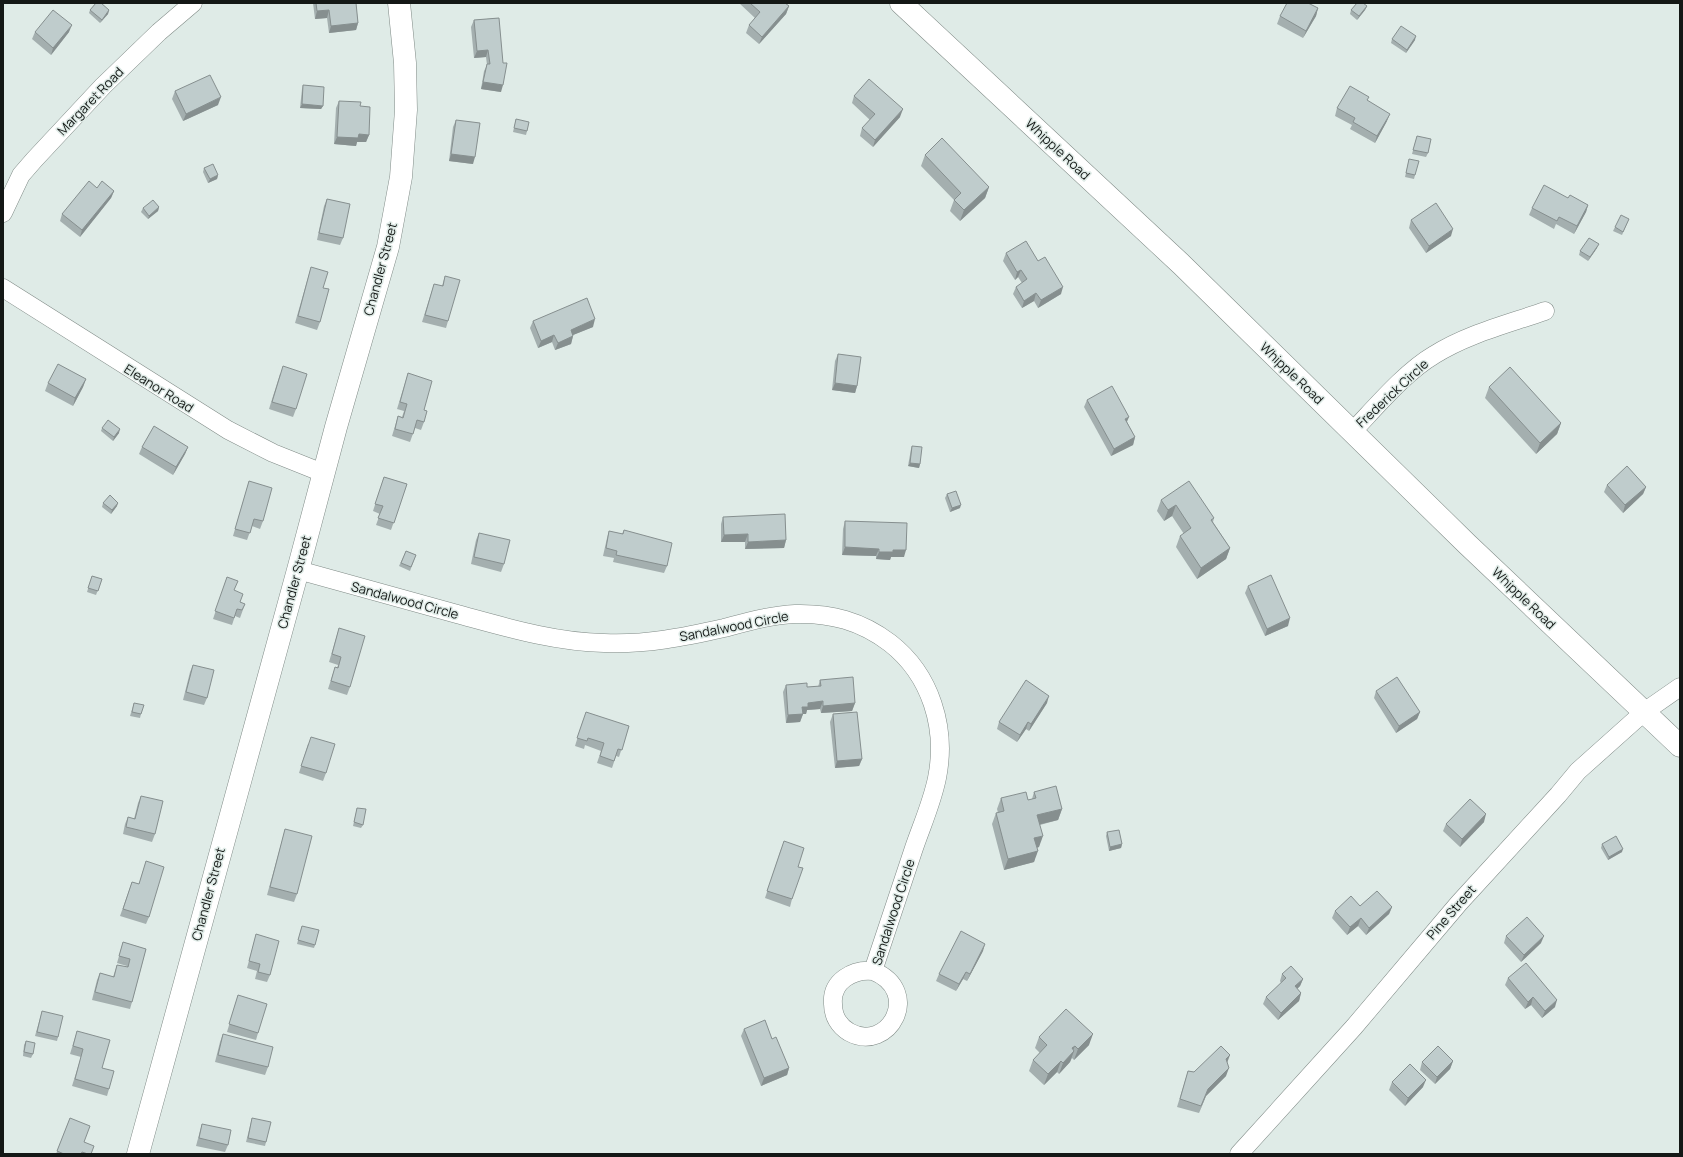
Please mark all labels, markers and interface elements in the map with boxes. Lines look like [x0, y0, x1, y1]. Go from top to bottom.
street label: Margaret Road [53, 63, 127, 139]
street label: Whipple Road [1022, 114, 1094, 184]
street label: Chandler Street [359, 220, 401, 318]
street label: Whipple Road [1256, 338, 1328, 408]
street label: Frederick Circle [1352, 355, 1432, 431]
street label: Eleanor Road [121, 360, 197, 416]
street label: Chandler Street [273, 533, 315, 631]
street label: Whipple Road [1488, 563, 1560, 633]
street label: Sandalwood Circle [349, 577, 461, 623]
street label: Sandalwood Circle [678, 607, 790, 645]
street label: Chandler Street [187, 845, 229, 943]
street label: Sandalwood Circle [867, 856, 919, 967]
street label: Pine Street [1422, 881, 1480, 943]

